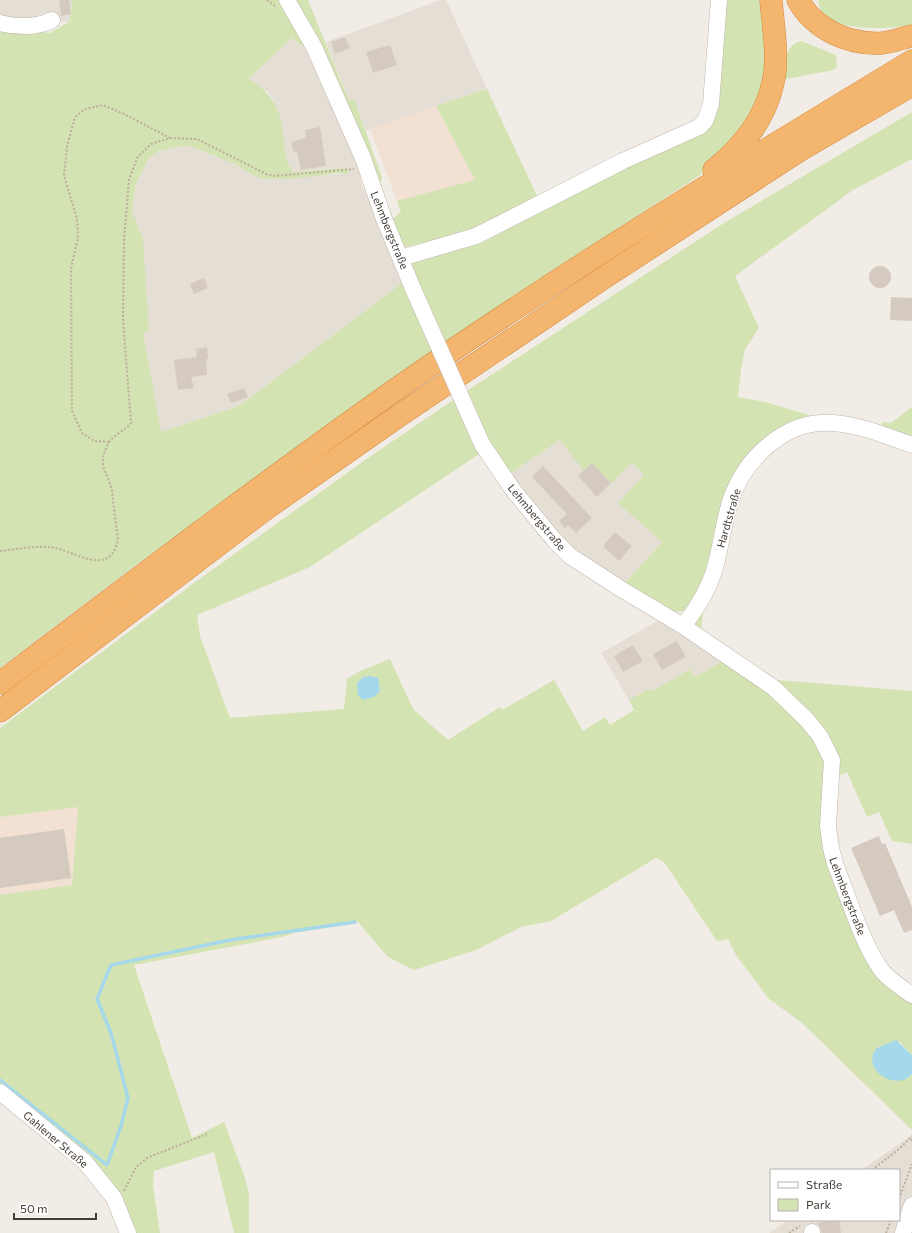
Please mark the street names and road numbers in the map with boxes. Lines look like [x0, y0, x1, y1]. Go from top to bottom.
street label: Lehmbergstraße [368, 189, 412, 271]
street label: Lehmbergstraße [505, 481, 569, 553]
street label: Hardtstraße [713, 487, 743, 549]
street label: Lehmbergstraße [827, 855, 869, 937]
street label: Gahlener Straße [21, 1108, 91, 1170]

